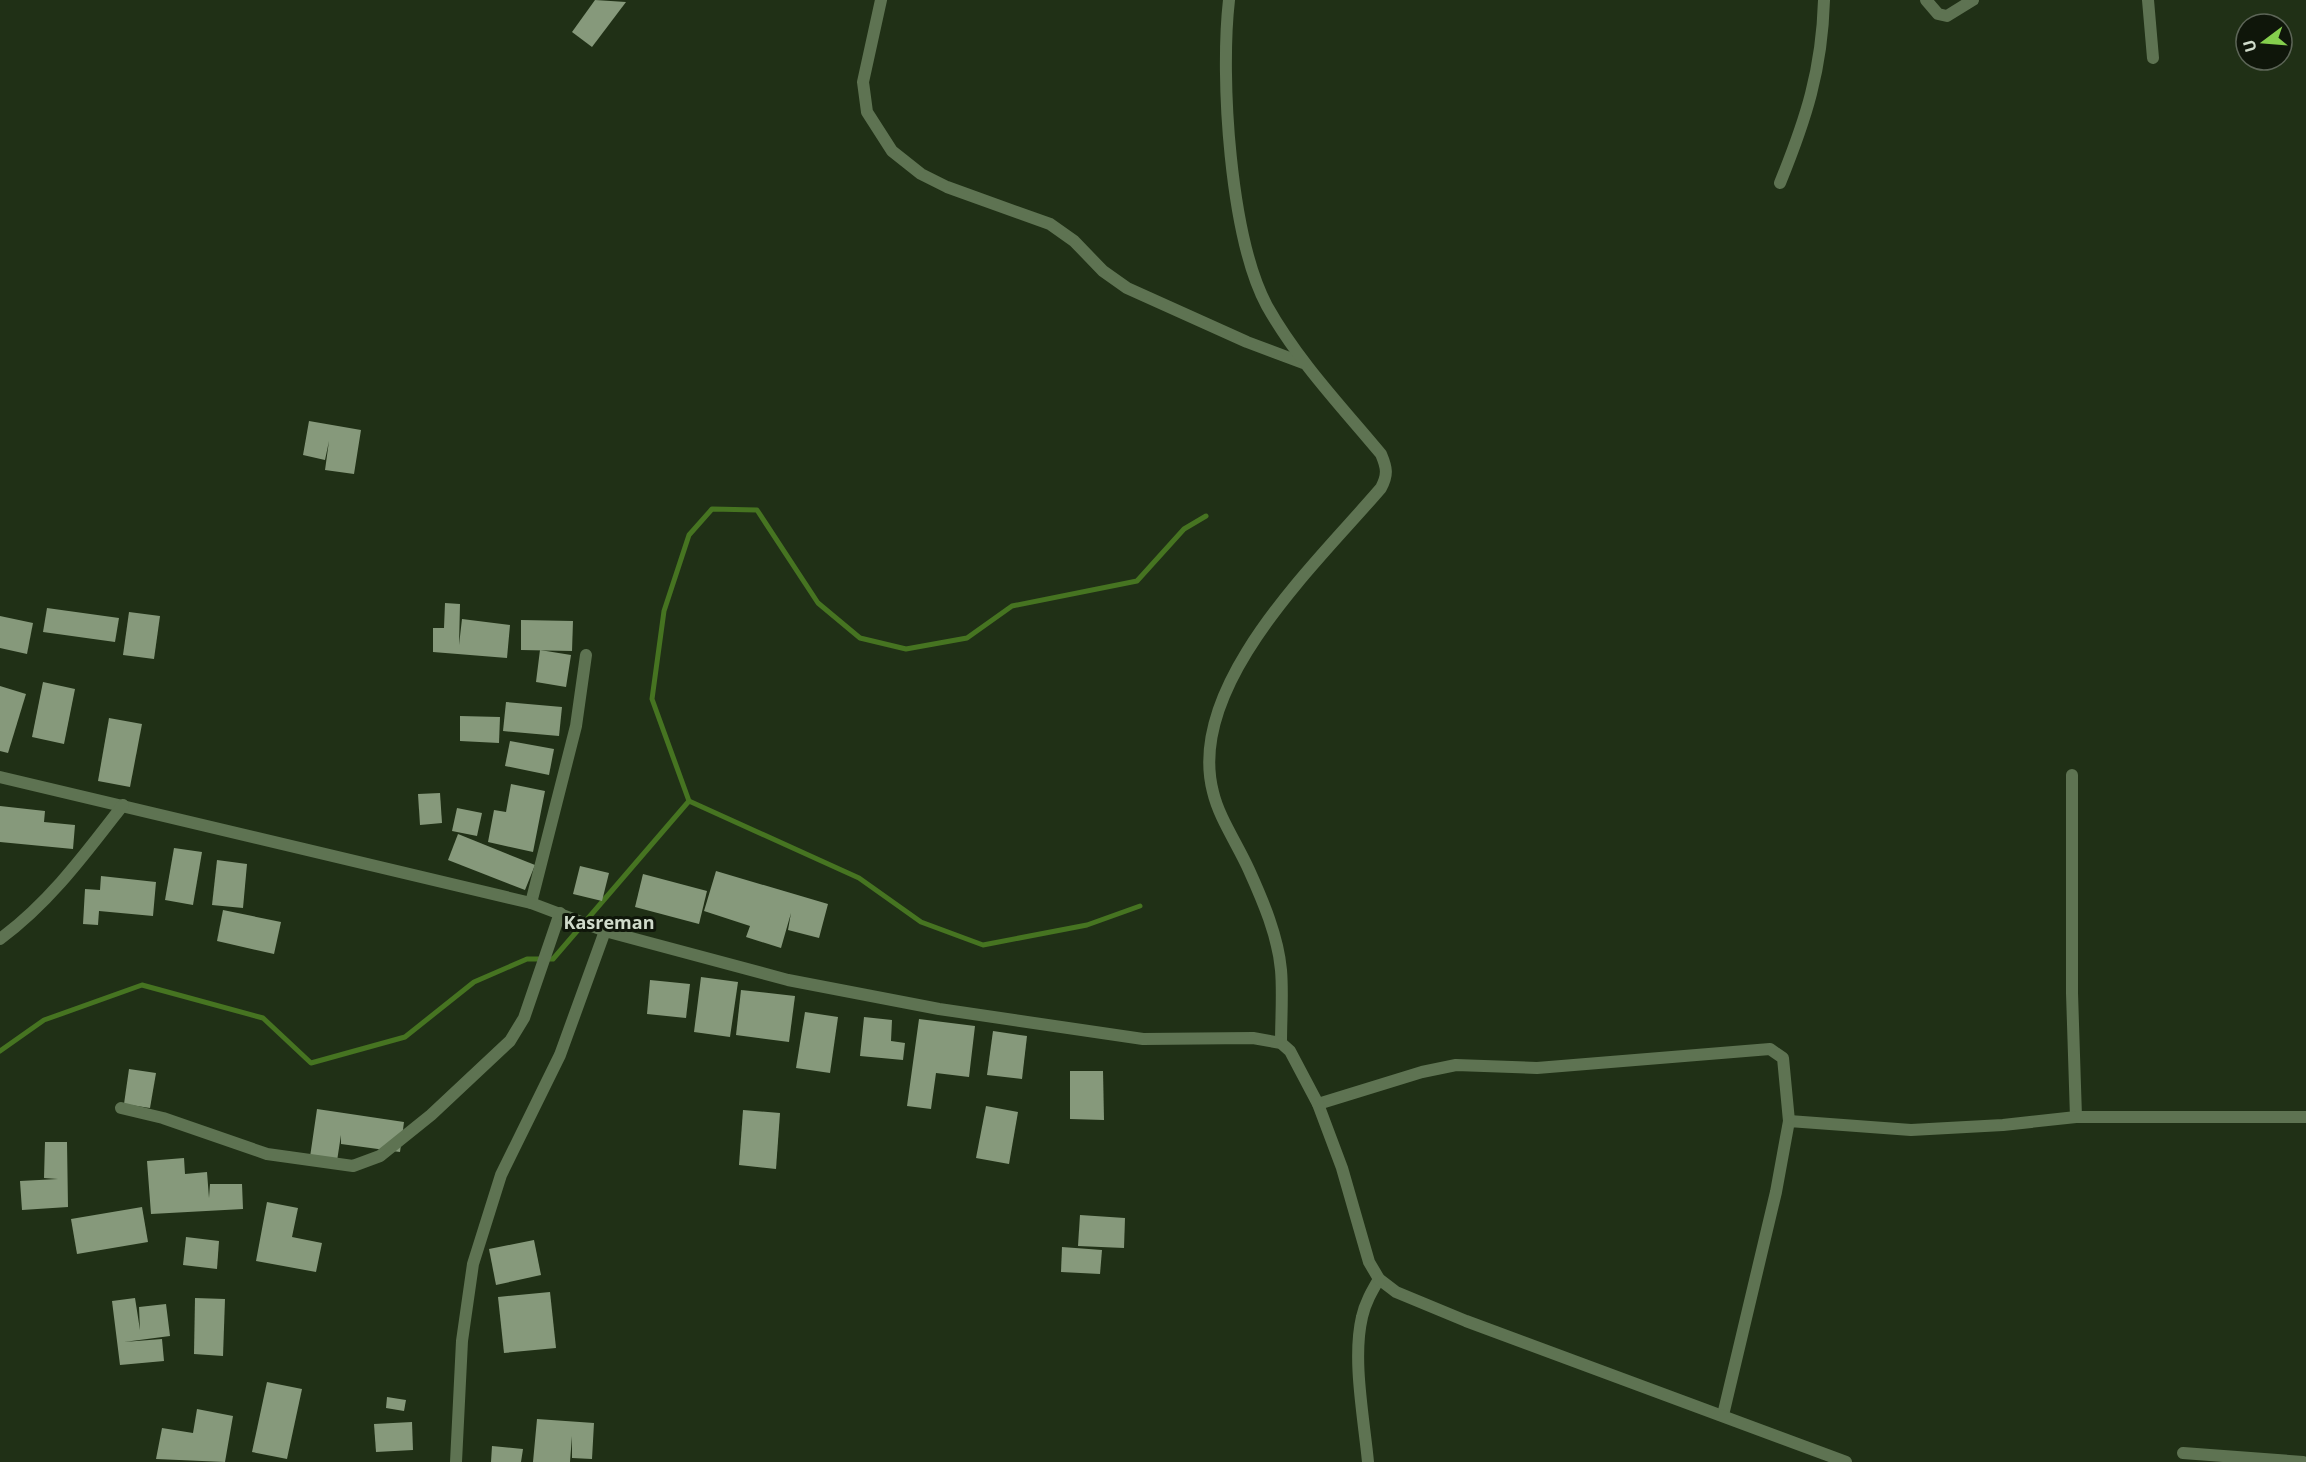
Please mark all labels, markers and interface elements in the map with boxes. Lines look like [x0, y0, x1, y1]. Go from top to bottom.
north arrow [2234, 12, 2294, 72]
text: U [2237, 37, 2262, 55]
district label: Kasreman [564, 910, 654, 934]

